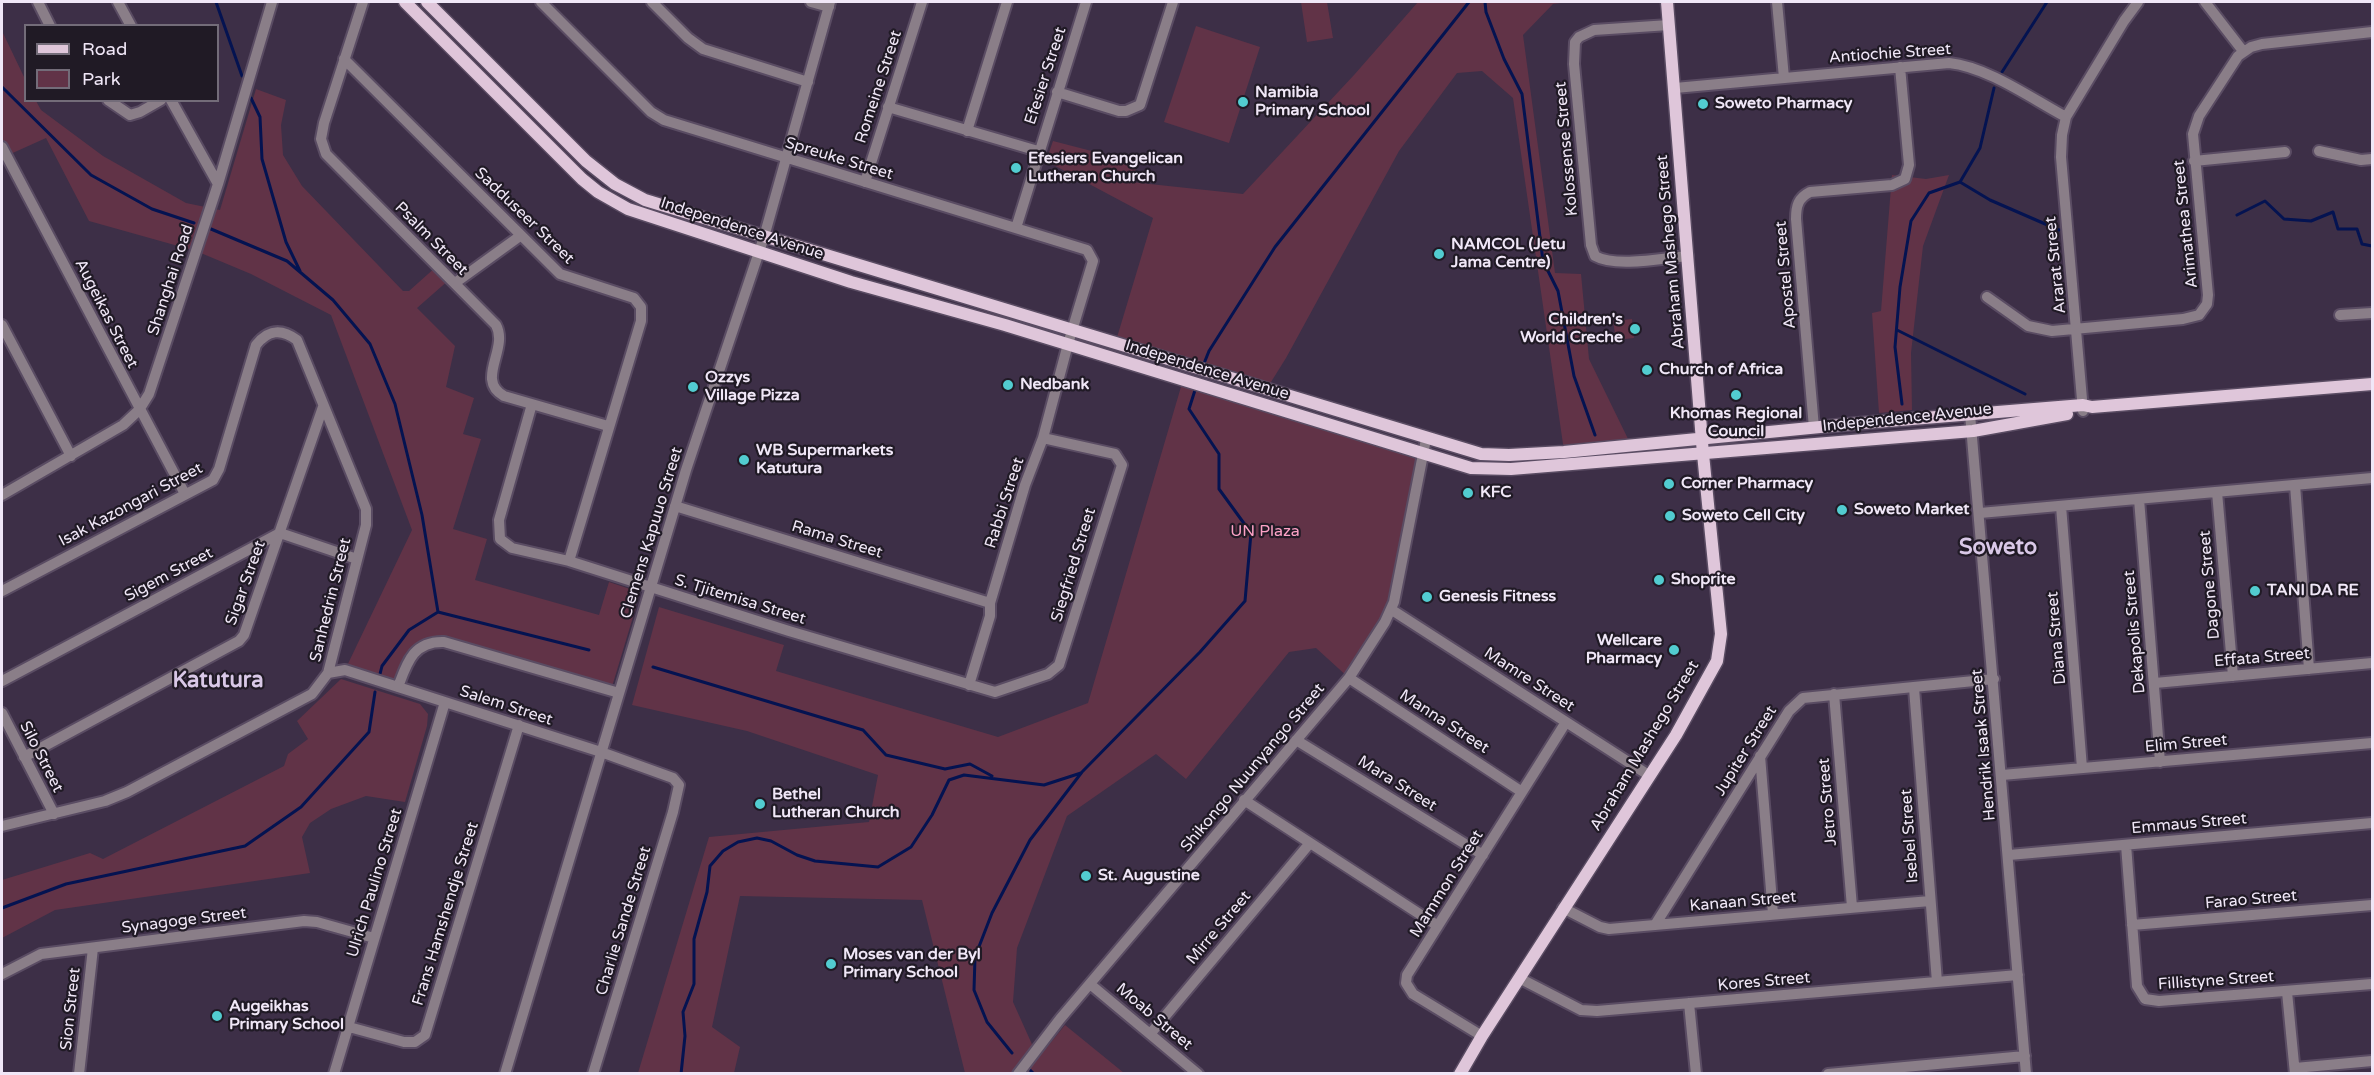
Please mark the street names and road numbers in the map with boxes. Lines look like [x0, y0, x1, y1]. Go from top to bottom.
street label: Efesier Street [1021, 25, 1071, 127]
street label: Romeine Street [852, 28, 906, 146]
street label: Antiochie Street [1828, 40, 1952, 68]
street label: Kolossense Street [1552, 81, 1582, 217]
street label: Spreuke Street [783, 133, 895, 185]
street label: Abraham Mashego Street [1653, 154, 1689, 350]
street label: Arimathea Street [2170, 159, 2202, 289]
street label: Sadduseer Street [470, 164, 578, 268]
street label: Independence Avenue [658, 194, 826, 264]
street label: Psalm Street [390, 198, 472, 280]
street label: Ararat Street [2041, 215, 2071, 315]
street label: Apostel Street [1772, 220, 1800, 330]
street label: Shanghai Road [144, 222, 198, 338]
street label: Augeikas Street [70, 256, 142, 372]
street label: Independence Avenue [1123, 336, 1291, 404]
street label: Independence Avenue [1821, 400, 1993, 436]
street label: Clemens Kapuuo Street [617, 445, 687, 621]
street label: Rabbi Street [981, 455, 1029, 551]
street label: Isak Kazongari Street [56, 459, 206, 551]
street label: Siegfried Street [1048, 506, 1100, 624]
street label: Rama Street [789, 517, 885, 563]
street label: Dagone Street [2196, 530, 2224, 640]
street label: Sanhedrin Street [306, 536, 356, 664]
street label: Sigar Street [222, 538, 270, 628]
street label: Sigem Street [121, 544, 217, 606]
street label: Dekapolis Street [2120, 570, 2150, 694]
street label: S. Tjitemisa Street [672, 571, 808, 629]
street label: Diana Street [2043, 591, 2071, 685]
street label: Mamre Street [1480, 644, 1578, 716]
street label: Effata Street [2213, 644, 2311, 672]
street label: Abraham Mashego Street [1586, 657, 1704, 835]
street label: Hendrik Isaak Street [1968, 668, 2000, 822]
street label: Shikongo Nuunyango Street [1177, 680, 1329, 856]
street label: Salem Street [457, 682, 555, 730]
street label: Manna Street [1396, 686, 1492, 758]
street label: Jupiter Street [1711, 703, 1781, 799]
street label: Silo Street [15, 718, 67, 796]
street label: Elim Street [2144, 731, 2228, 757]
street label: Mara Street [1354, 752, 1440, 816]
street label: Jetro Street [1815, 757, 1841, 847]
street label: Isebel Street [1897, 788, 1923, 884]
street label: Ulrich Paulino Street [343, 806, 407, 960]
street label: Emmaus Street [2131, 809, 2247, 839]
street label: Frans Hamshendje Street [409, 820, 483, 1008]
street label: Mammon Street [1406, 827, 1488, 941]
street label: Charlie Sande Street [592, 844, 656, 998]
street label: Farao Street [2204, 886, 2298, 914]
street label: Mirre Street [1183, 887, 1255, 969]
street label: Kanaan Street [1689, 888, 1797, 916]
street label: Synagoge Street [121, 904, 247, 938]
street label: Sion Street [57, 967, 85, 1051]
street label: Fillistyne Street [2157, 967, 2275, 995]
street label: Kores Street [1717, 968, 1811, 996]
street label: Moab Street [1112, 979, 1196, 1055]

